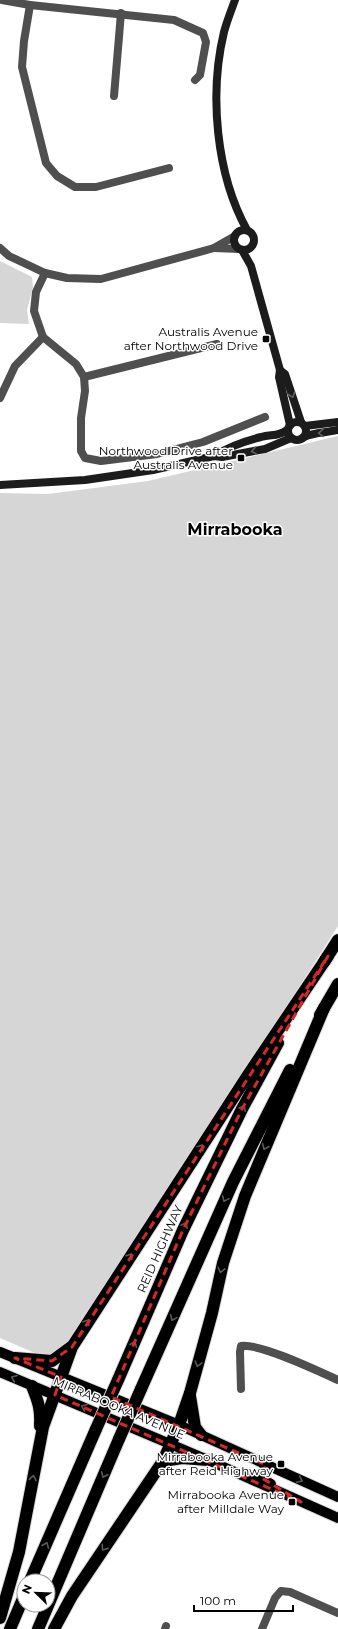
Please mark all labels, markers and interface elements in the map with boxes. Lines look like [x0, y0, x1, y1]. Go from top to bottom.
place label: Australis Avenue after Northwood Drive [124, 324, 258, 353]
marker: Australis Avenue after Northwood Drive [261, 334, 271, 344]
one-way arrow [287, 392, 295, 399]
one-way arrow [318, 428, 324, 437]
place label: Northwood Drive after Australis Avenue [99, 443, 233, 472]
one-way arrow [251, 446, 258, 454]
marker: Northwood Drive after Australis Avenue [236, 453, 246, 463]
district label: Mirrabooka [187, 520, 283, 539]
one-way arrow [238, 1105, 246, 1112]
one-way arrow [196, 1144, 204, 1151]
one-way arrow [262, 1144, 270, 1151]
one-way arrow [222, 1196, 230, 1203]
street label: REID HIGHWAY [134, 1202, 186, 1295]
one-way arrow [180, 1221, 188, 1229]
one-way arrow [125, 1253, 133, 1260]
one-way arrow [218, 1266, 226, 1273]
one-way arrow [170, 1314, 178, 1321]
one-way arrow [83, 1319, 90, 1326]
one-way arrow [129, 1341, 137, 1348]
one-way arrow [194, 1361, 202, 1367]
street label: MIRRABOOKA AVENUE [51, 1373, 187, 1442]
one-way arrow [11, 1375, 18, 1383]
one-way arrow [80, 1404, 88, 1412]
place label: Mirrabooka Avenue after Reid Highway [156, 1449, 273, 1478]
marker: Mirrabooka Avenue after Reid Highway [276, 1459, 286, 1469]
one-way arrow [101, 1470, 109, 1478]
one-way arrow [28, 1474, 37, 1481]
one-way arrow [296, 1475, 304, 1483]
place label: Mirrabooka Avenue after Milldale Way [167, 1487, 284, 1516]
marker: Mirrabooka Avenue after Milldale Way [287, 1497, 297, 1507]
one-way arrow [41, 1542, 49, 1550]
one-way arrow [102, 1544, 109, 1551]
north arrow [16, 1573, 56, 1613]
text: N [19, 1582, 35, 1596]
scale bar [194, 1587, 293, 1613]
text: 100 m [200, 1593, 236, 1608]

